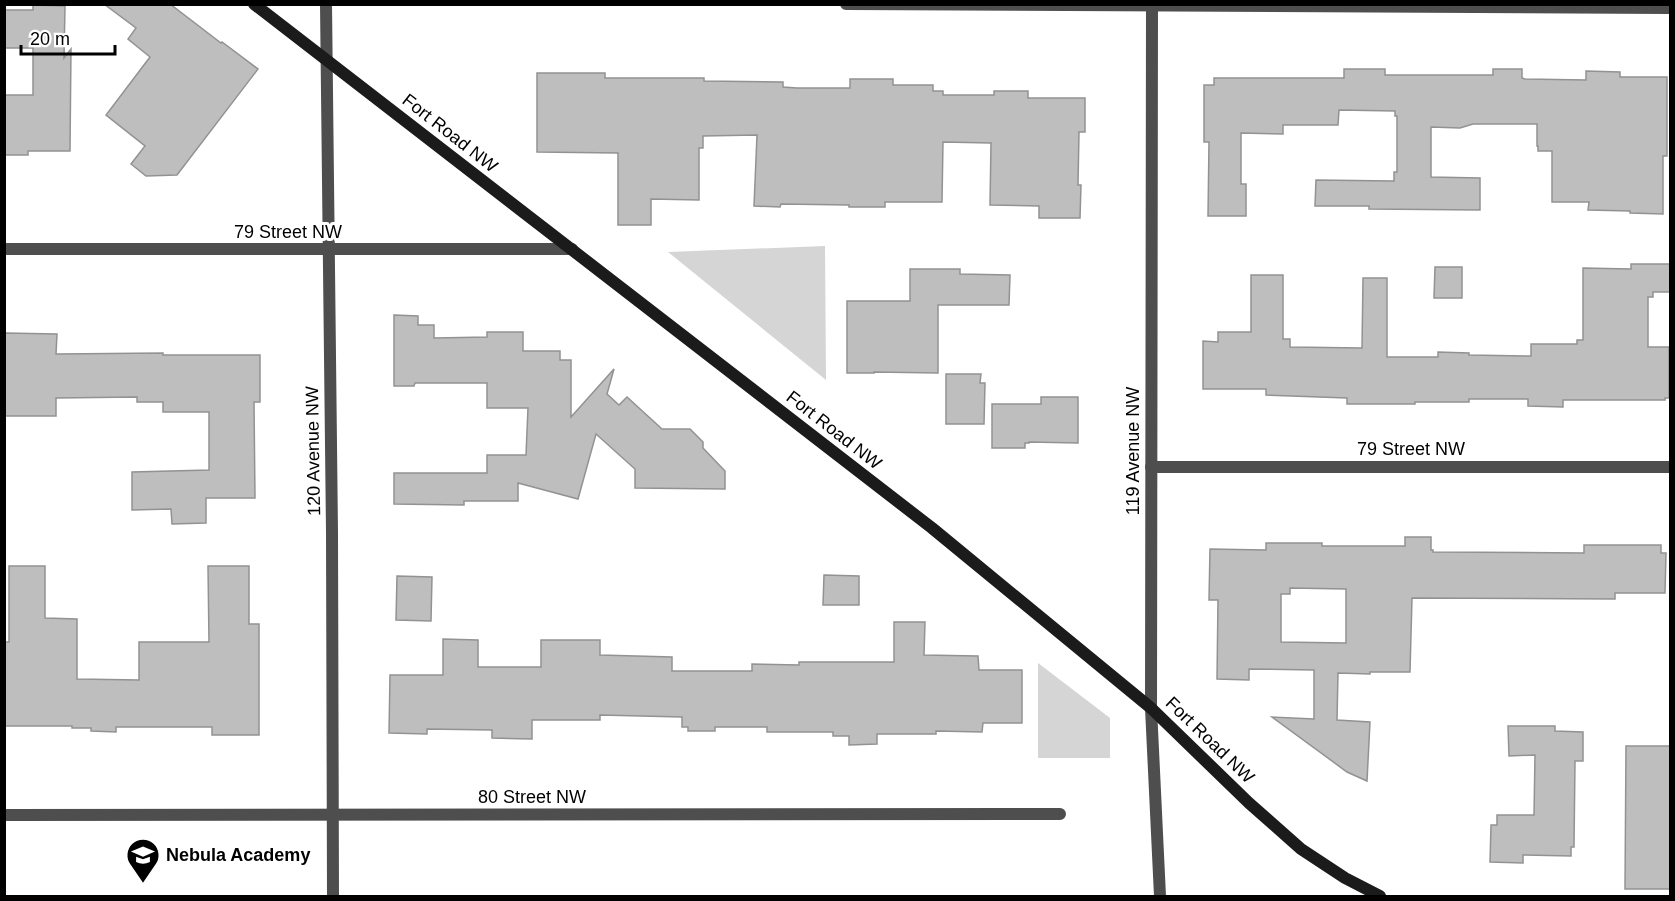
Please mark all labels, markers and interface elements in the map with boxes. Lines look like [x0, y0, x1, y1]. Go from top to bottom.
scale bar [21, 18, 116, 56]
text: 20 m [30, 29, 70, 49]
street label: Fort Road NW [399, 90, 501, 176]
street label: 79 Street NW [234, 222, 342, 242]
street label: 120 Avenue NW [302, 386, 324, 516]
street label: Fort Road NW [783, 387, 885, 473]
street label: 119 Avenue NW [1123, 387, 1143, 515]
street label: 79 Street NW [1357, 439, 1465, 459]
street label: Fort Road NW [1162, 693, 1258, 787]
street label: 80 Street NW [478, 787, 586, 807]
school or university icon: Nebula Academy [125, 837, 161, 884]
place label: Nebula Academy [166, 845, 310, 865]

